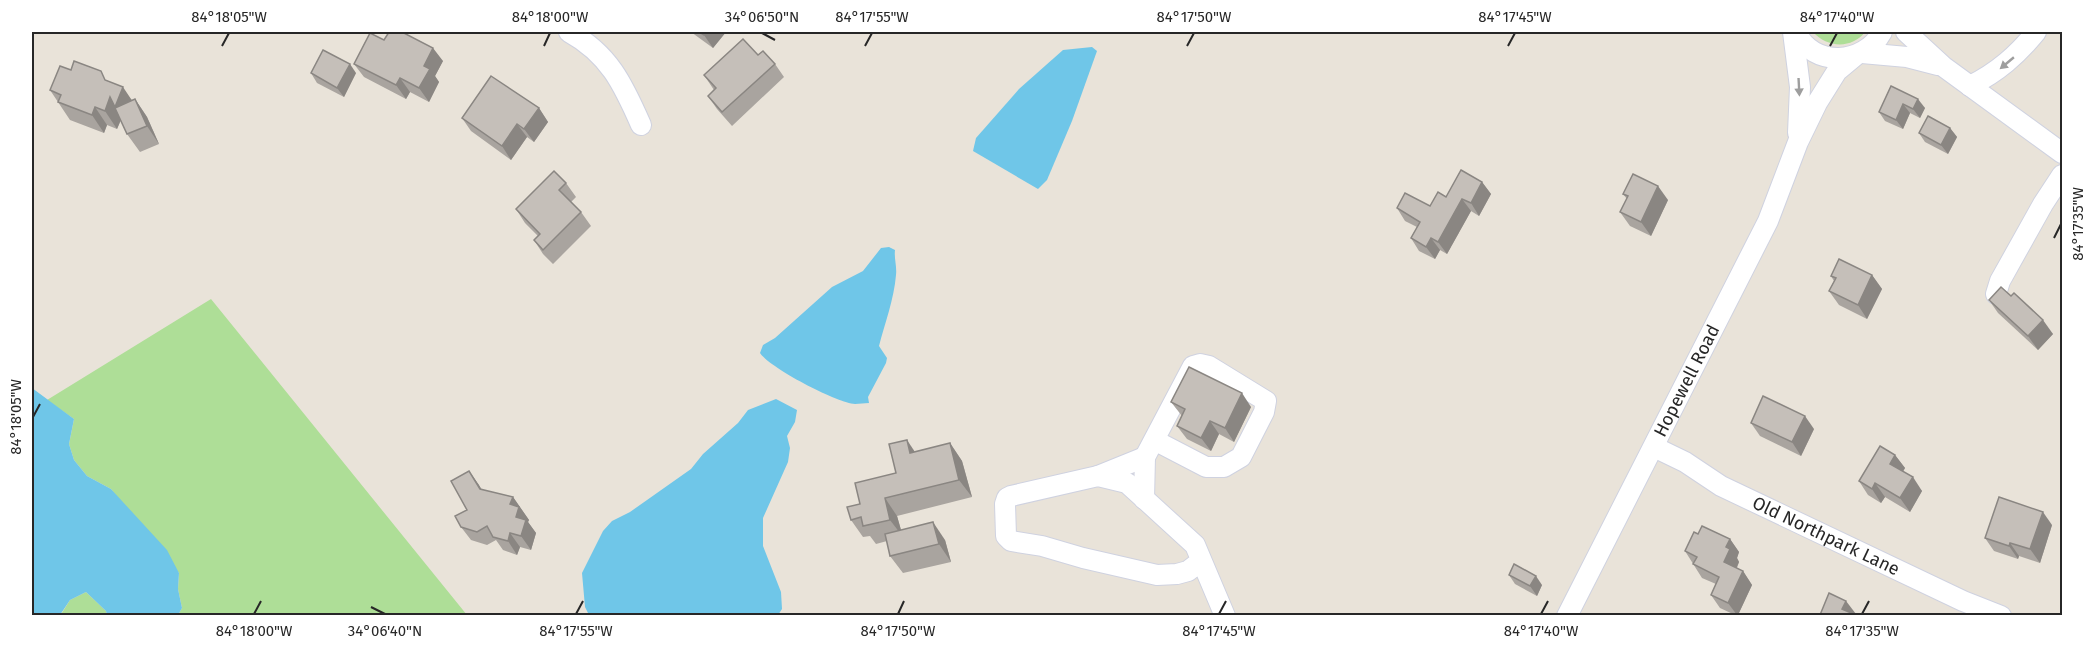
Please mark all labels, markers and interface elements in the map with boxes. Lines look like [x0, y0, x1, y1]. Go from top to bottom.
text: 84°18'05"W [191, 8, 267, 26]
text: 84°18'00"W [512, 8, 589, 26]
text: 34°06'50"N [725, 8, 799, 26]
text: 84°17'55"W [835, 8, 909, 26]
text: 84°17'50"W [1157, 8, 1232, 26]
text: 84°17'45"W [1478, 8, 1552, 26]
text: 84°17'40"W [1800, 8, 1875, 26]
one-way arrow [2000, 56, 2015, 69]
one-way arrow [1795, 77, 1804, 96]
text: 84°17'35"W [2069, 187, 2087, 261]
street label: Hopewell Road [1649, 321, 1724, 440]
text: 84°18'05"W [7, 379, 25, 455]
street label: Old Northpark Lane [1749, 492, 1903, 580]
text: 84°18'00"W [216, 622, 293, 640]
text: 34°06'40"N [348, 622, 422, 640]
text: 84°17'55"W [539, 622, 613, 640]
text: 84°17'50"W [861, 622, 936, 640]
text: 84°17'45"W [1182, 622, 1256, 640]
text: 84°17'40"W [1504, 622, 1579, 640]
text: 84°17'35"W [1825, 622, 1899, 640]

